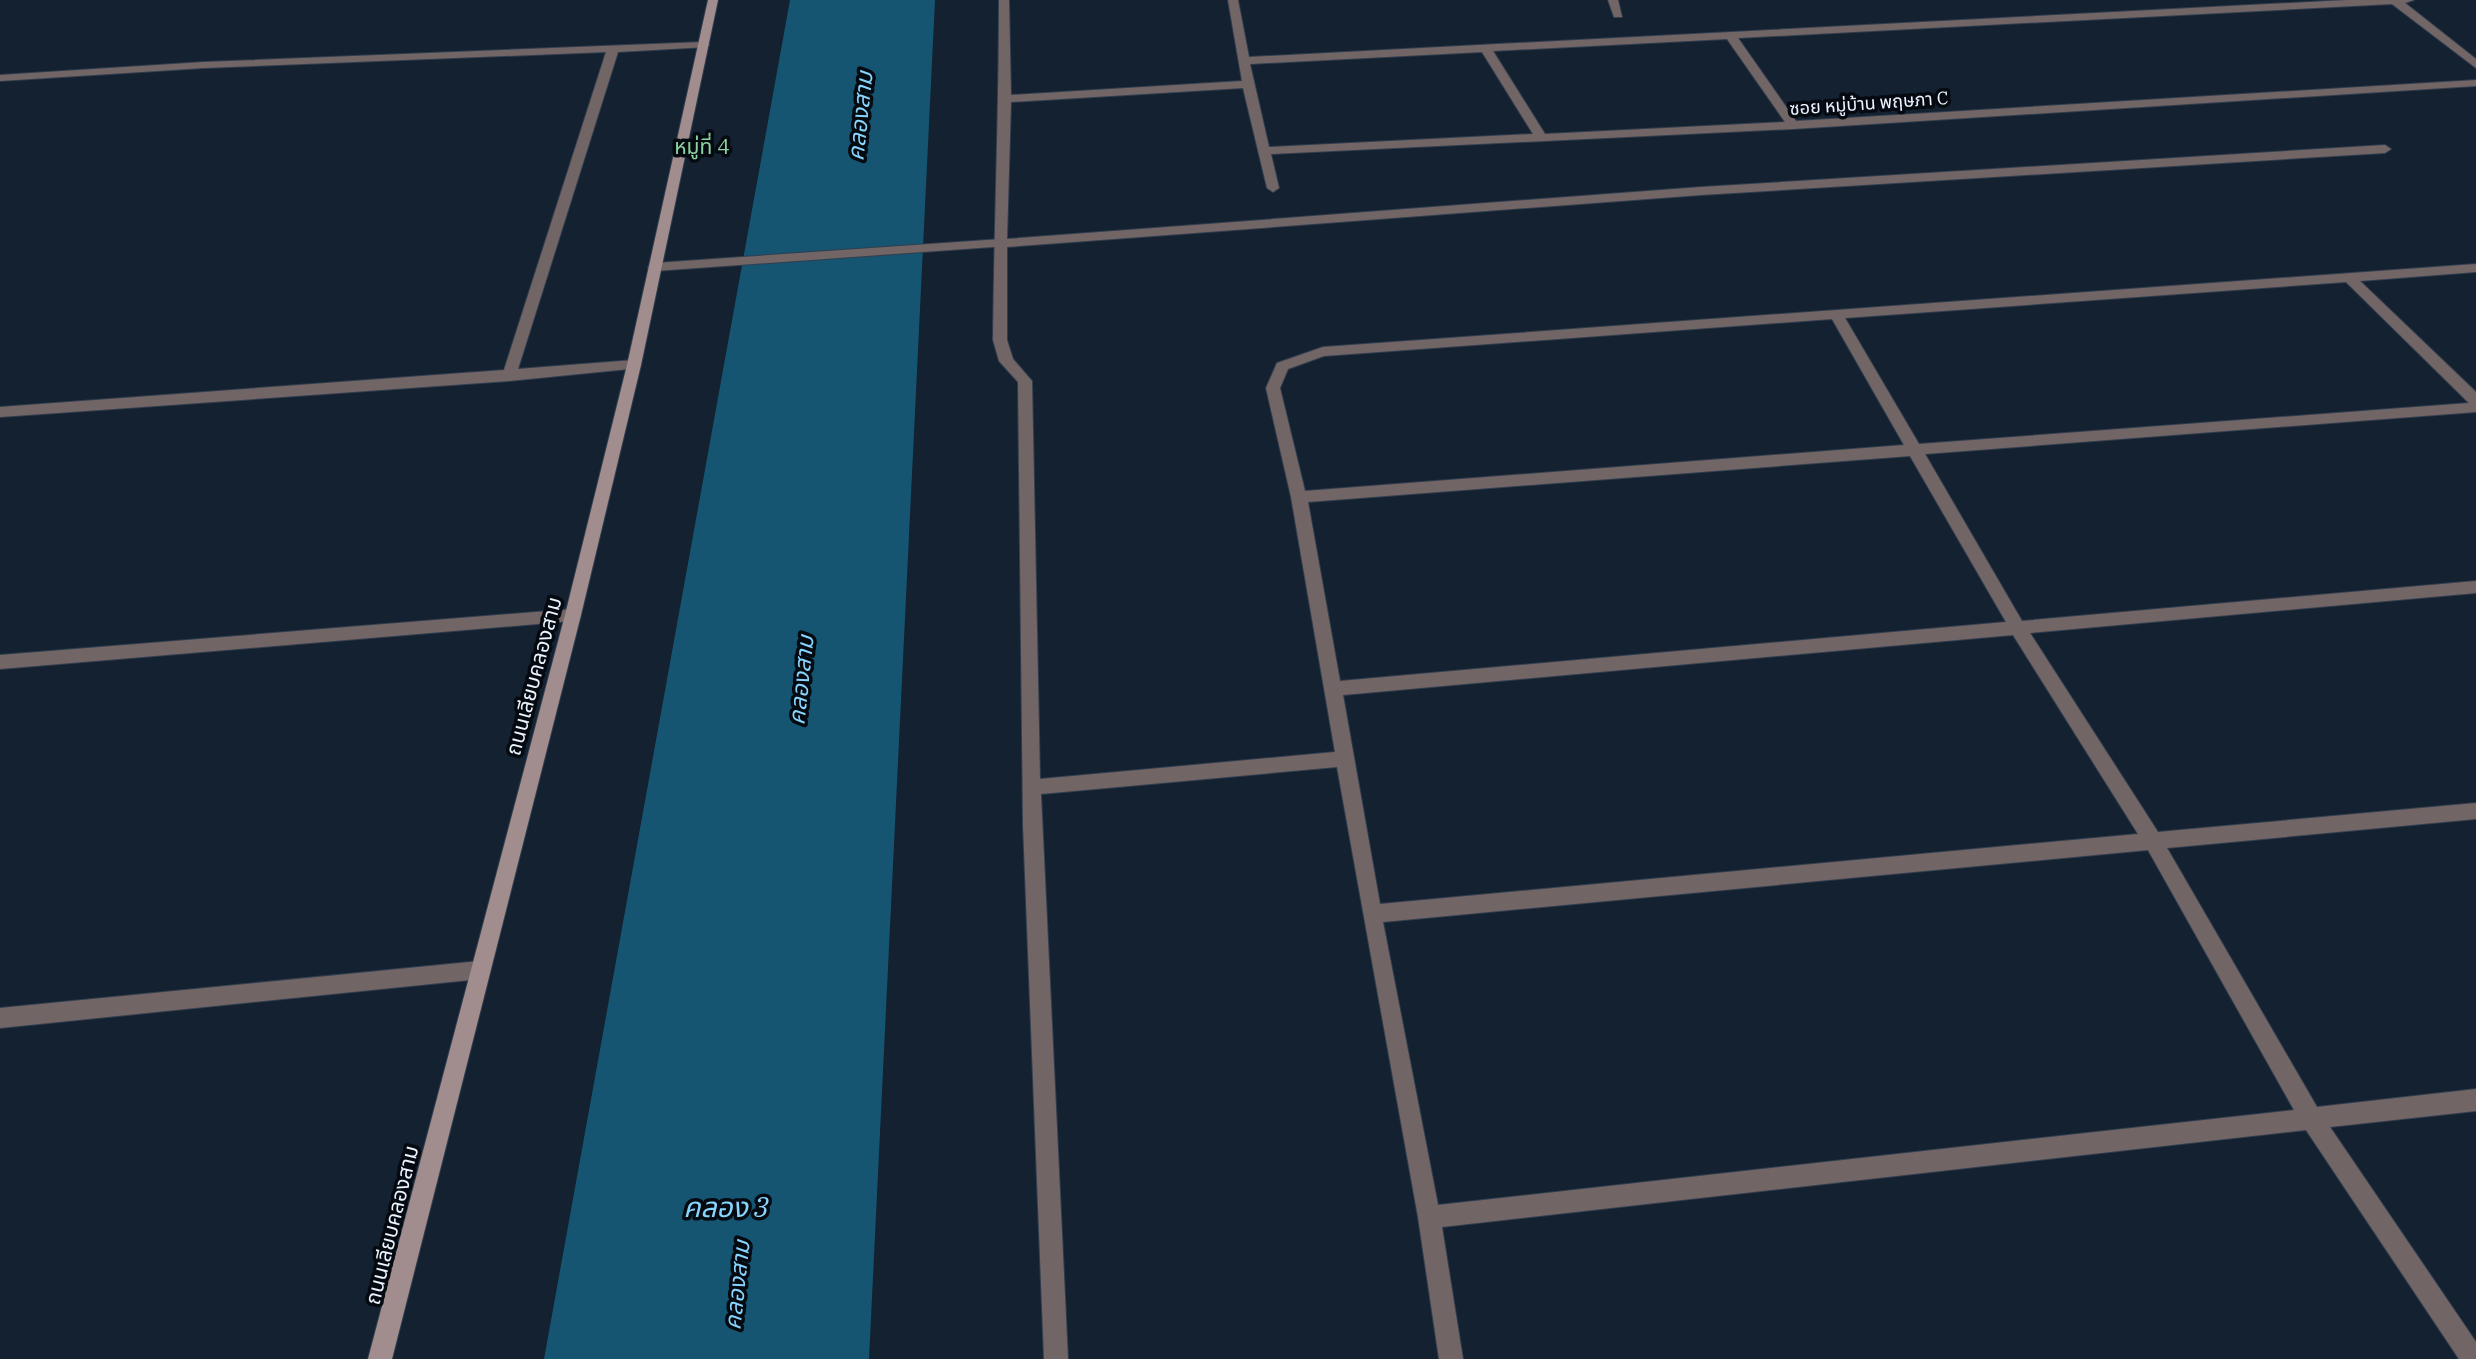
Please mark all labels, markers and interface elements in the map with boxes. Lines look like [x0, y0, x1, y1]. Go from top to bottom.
water label: คลองสาม [839, 68, 879, 162]
street label: ซอย หมู่บ้าน พฤษภา C [1789, 86, 1949, 121]
district label: หมู่ที่ 4 [674, 132, 730, 160]
street label: ถนนเลียบคลองสาม [498, 594, 568, 758]
water label: คลองสาม [780, 632, 820, 726]
street label: ถนนเลียบคลองสาม [358, 1142, 424, 1308]
water label: คลอง 3 [683, 1188, 769, 1225]
water label: คลองสาม [716, 1237, 756, 1331]

